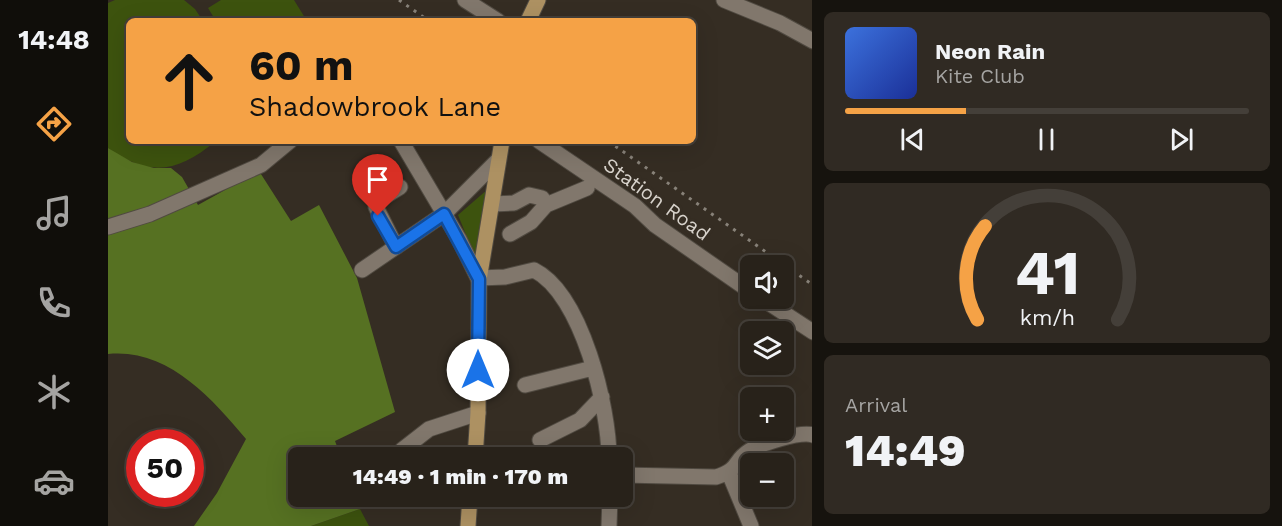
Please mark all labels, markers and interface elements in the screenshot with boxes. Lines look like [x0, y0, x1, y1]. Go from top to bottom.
text: 14:48 [18, 24, 90, 56]
text: Neon Rain [935, 39, 1045, 64]
text: 60 m [249, 41, 353, 90]
icon: ahead [150, 42, 228, 120]
text: Kite Club [935, 64, 1025, 88]
text: Shadowbrook Lane [249, 91, 501, 123]
icon: directions [33, 103, 75, 145]
icon: previous [896, 123, 929, 156]
icon: pause [1030, 123, 1063, 156]
icon: next [1165, 123, 1198, 156]
street label: Station Road [599, 152, 715, 246]
pin [352, 154, 403, 216]
icon: arrive [361, 163, 394, 196]
icon: music [33, 192, 75, 234]
text: 41 [1014, 236, 1080, 309]
map controls [740, 255, 794, 507]
button: sound [740, 255, 794, 309]
icon: phone [33, 282, 75, 324]
text: km/h [1019, 305, 1075, 330]
button: layers [740, 321, 794, 375]
position arrow [446, 338, 510, 402]
icon: climate [33, 371, 75, 413]
button: + [740, 387, 794, 441]
text: Arrival [845, 393, 907, 417]
text: 14:49 [845, 424, 966, 477]
speed limit sign: 50 [126, 429, 204, 507]
button: − [740, 453, 794, 507]
icon: car [33, 460, 75, 502]
text: 14:49 · 1 min · 170 m [353, 464, 568, 489]

